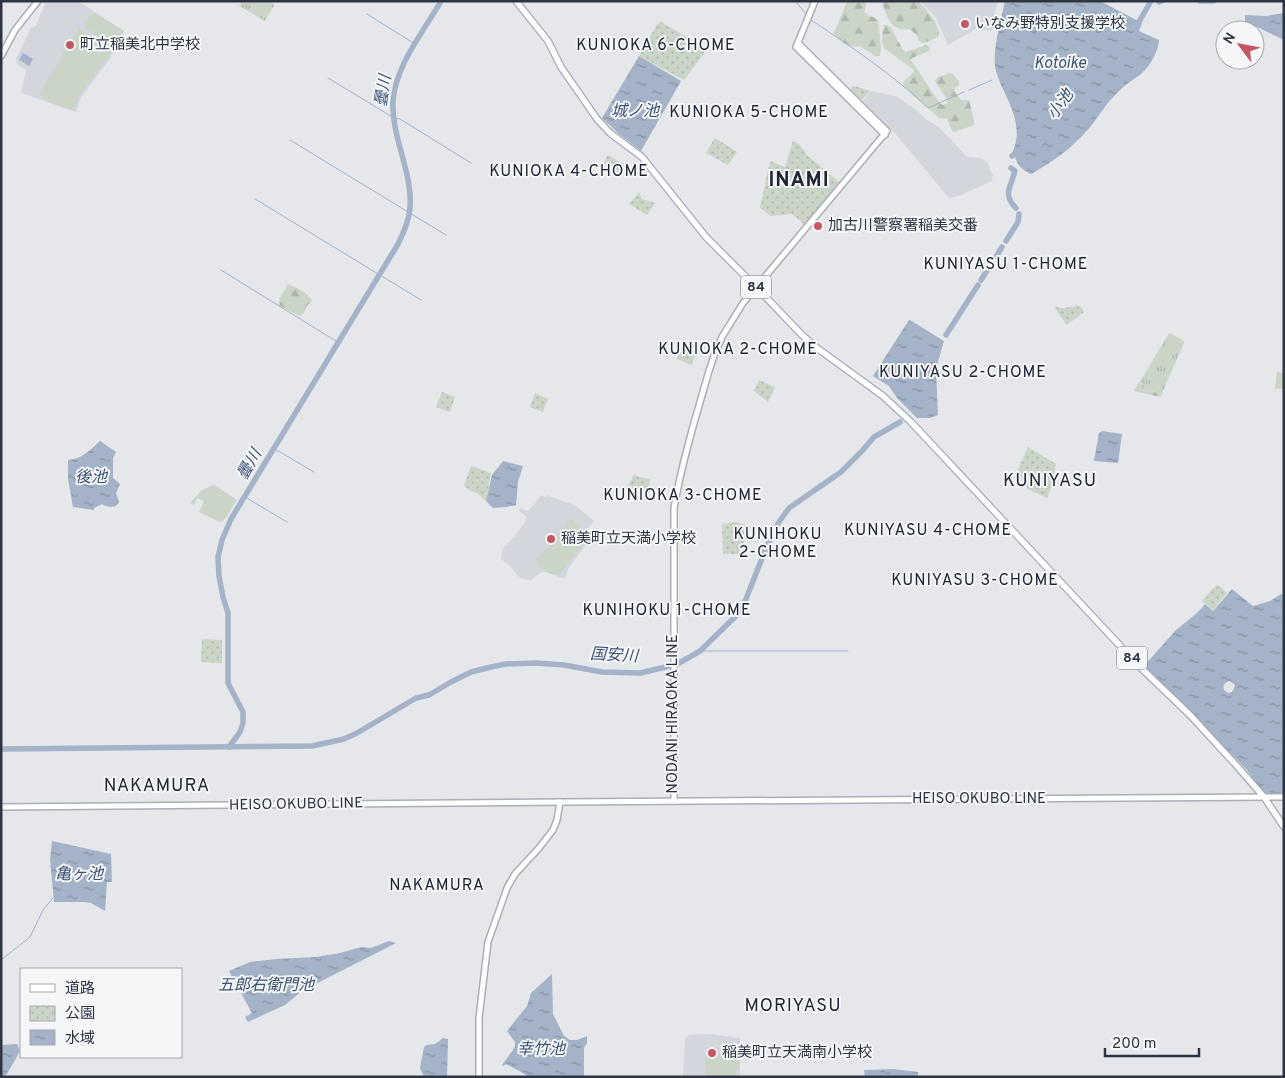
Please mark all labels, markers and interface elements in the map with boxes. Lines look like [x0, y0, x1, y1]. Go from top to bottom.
place label: いなみ野特別支援学校 [975, 15, 1125, 34]
marker: いなみ野特別支援学校 [959, 18, 971, 30]
north arrow [1215, 20, 1265, 70]
text: N [1220, 30, 1240, 48]
place label: 町立稲美北中学校 [80, 35, 200, 55]
district label: KUNIOKA 6-CHOME [576, 36, 736, 56]
marker: 町立稲美北中学校 [64, 39, 76, 51]
water label: Kotoike [1034, 54, 1087, 74]
water label: 曇川 [372, 72, 397, 108]
water label: 小池 [1044, 85, 1080, 124]
water label: 城ノ池 [611, 102, 661, 122]
district label: KUNIOKA 5-CHOME [669, 103, 829, 123]
district label: KUNIOKA 4-CHOME [489, 162, 649, 182]
district label: INAMI [768, 168, 830, 194]
place label: 加古川警察署稲美交番 [828, 217, 978, 236]
marker: 加古川警察署稲美交番 [812, 220, 824, 232]
district label: KUNIYASU 1-CHOME [924, 255, 1088, 275]
road number: 84 [741, 276, 771, 298]
district label: KUNIOKA 2-CHOME [658, 340, 818, 360]
district label: KUNIYASU 2-CHOME [879, 363, 1047, 383]
water label: 曇川 [233, 444, 268, 484]
water label: 後池 [75, 468, 109, 488]
district label: KUNIYASU [1003, 470, 1097, 493]
district label: KUNIOKA 3-CHOME [603, 486, 763, 506]
district label: KUNIYASU 4-CHOME [844, 521, 1012, 541]
district label: KUNIHOKU 2-CHOME [734, 525, 822, 563]
place label: 稲美町立天満小学校 [561, 530, 696, 549]
marker: 稲美町立天満小学校 [545, 533, 557, 545]
district label: KUNIYASU 3-CHOME [891, 571, 1059, 591]
district label: KUNIHOKU 1-CHOME [582, 601, 752, 621]
street label: NODANI HIRAOKA LINE [664, 634, 683, 794]
water label: 国安川 [590, 645, 640, 667]
road number: 84 [1117, 646, 1147, 670]
district label: NAKAMURA [104, 775, 210, 798]
street label: HEISO OKUBO LINE [912, 790, 1046, 809]
street label: HEISO OKUBO LINE [229, 794, 363, 816]
water label: 亀ヶ池 [55, 865, 105, 885]
district label: NAKAMURA [389, 876, 485, 896]
legend [20, 968, 182, 1058]
water label: 五郎右衛門池 [218, 976, 316, 996]
text: 道路 [65, 980, 95, 999]
district label: MORIYASU [744, 995, 842, 1018]
text: 公園 [65, 1005, 95, 1024]
scale bar [1105, 1026, 1199, 1058]
text: 水域 [65, 1030, 95, 1049]
text: 200 m [1112, 1035, 1157, 1054]
water label: 幸竹池 [517, 1040, 567, 1060]
place label: 稲美町立天満南小学校 [722, 1044, 872, 1063]
marker: 稲美町立天満南小学校 [706, 1047, 718, 1059]

